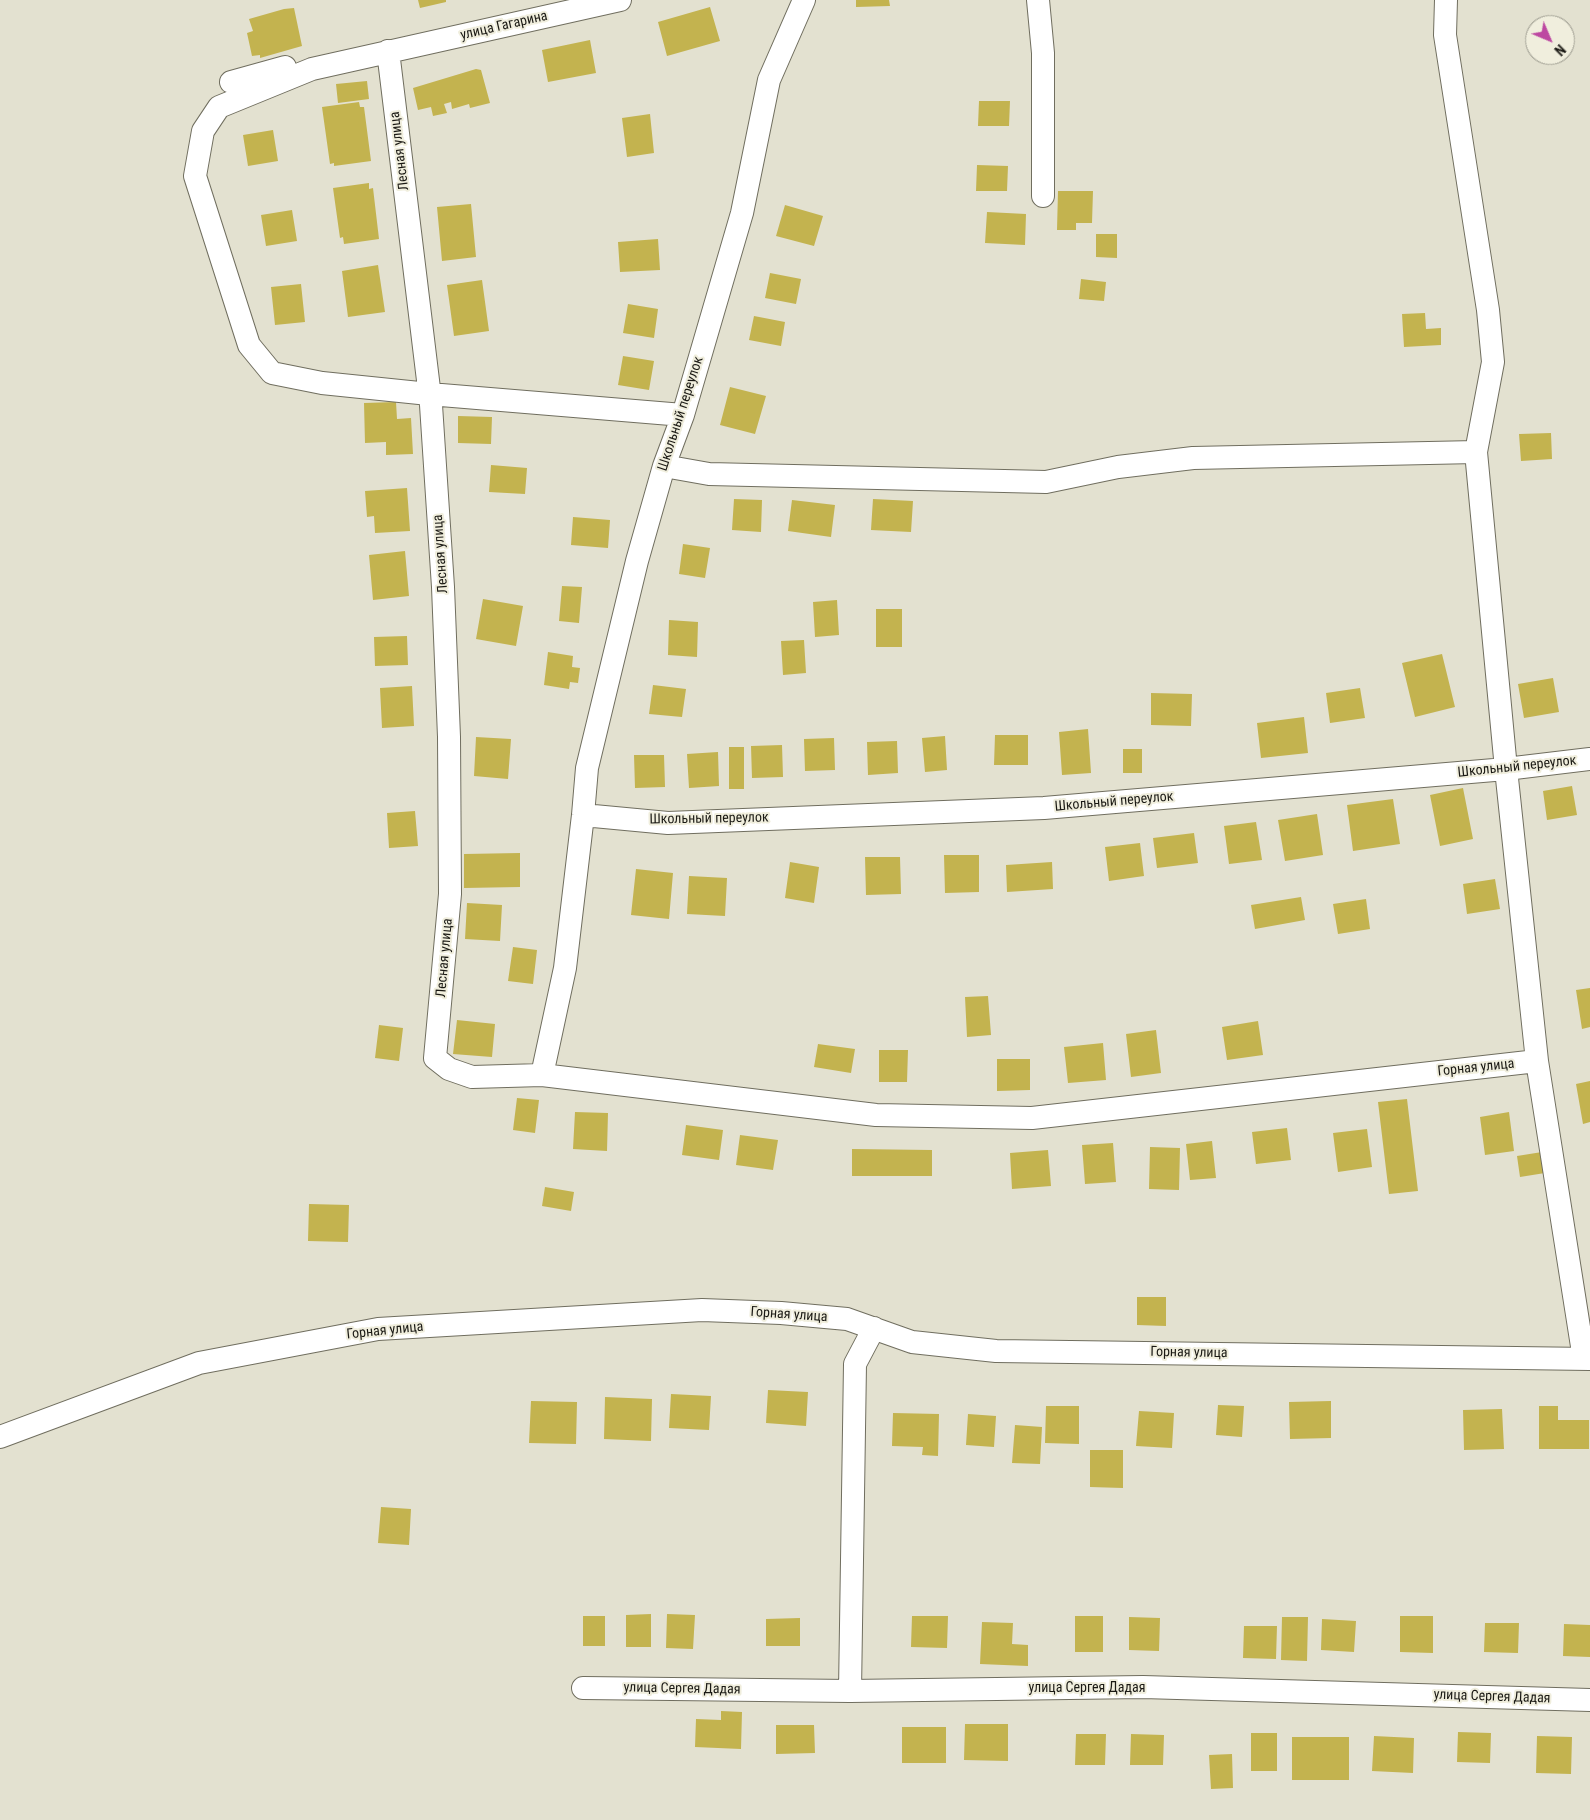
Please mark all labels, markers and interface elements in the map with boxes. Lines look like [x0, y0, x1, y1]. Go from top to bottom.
street label: улица Гагарина [459, 8, 549, 44]
north arrow [1525, 15, 1575, 65]
text: N [1551, 41, 1569, 59]
street label: Лесная улица [387, 111, 413, 191]
street label: Школьный переулок [655, 355, 707, 473]
street label: Лесная улица [430, 514, 452, 594]
street label: Школьный переулок [1457, 752, 1577, 782]
street label: Школьный переулок [1054, 788, 1174, 816]
street label: Школьный переулок [649, 810, 769, 828]
street label: Лесная улица [433, 918, 457, 998]
street label: Горная улица [1437, 1056, 1515, 1080]
street label: Горная улица [750, 1304, 828, 1326]
street label: Горная улица [346, 1319, 424, 1343]
street label: Горная улица [1150, 1344, 1228, 1362]
street label: улица Сергея Дадая [623, 1680, 741, 1698]
street label: улица Сергея Дадая [1029, 1680, 1145, 1696]
street label: улица Сергея Дадая [1433, 1687, 1551, 1707]

